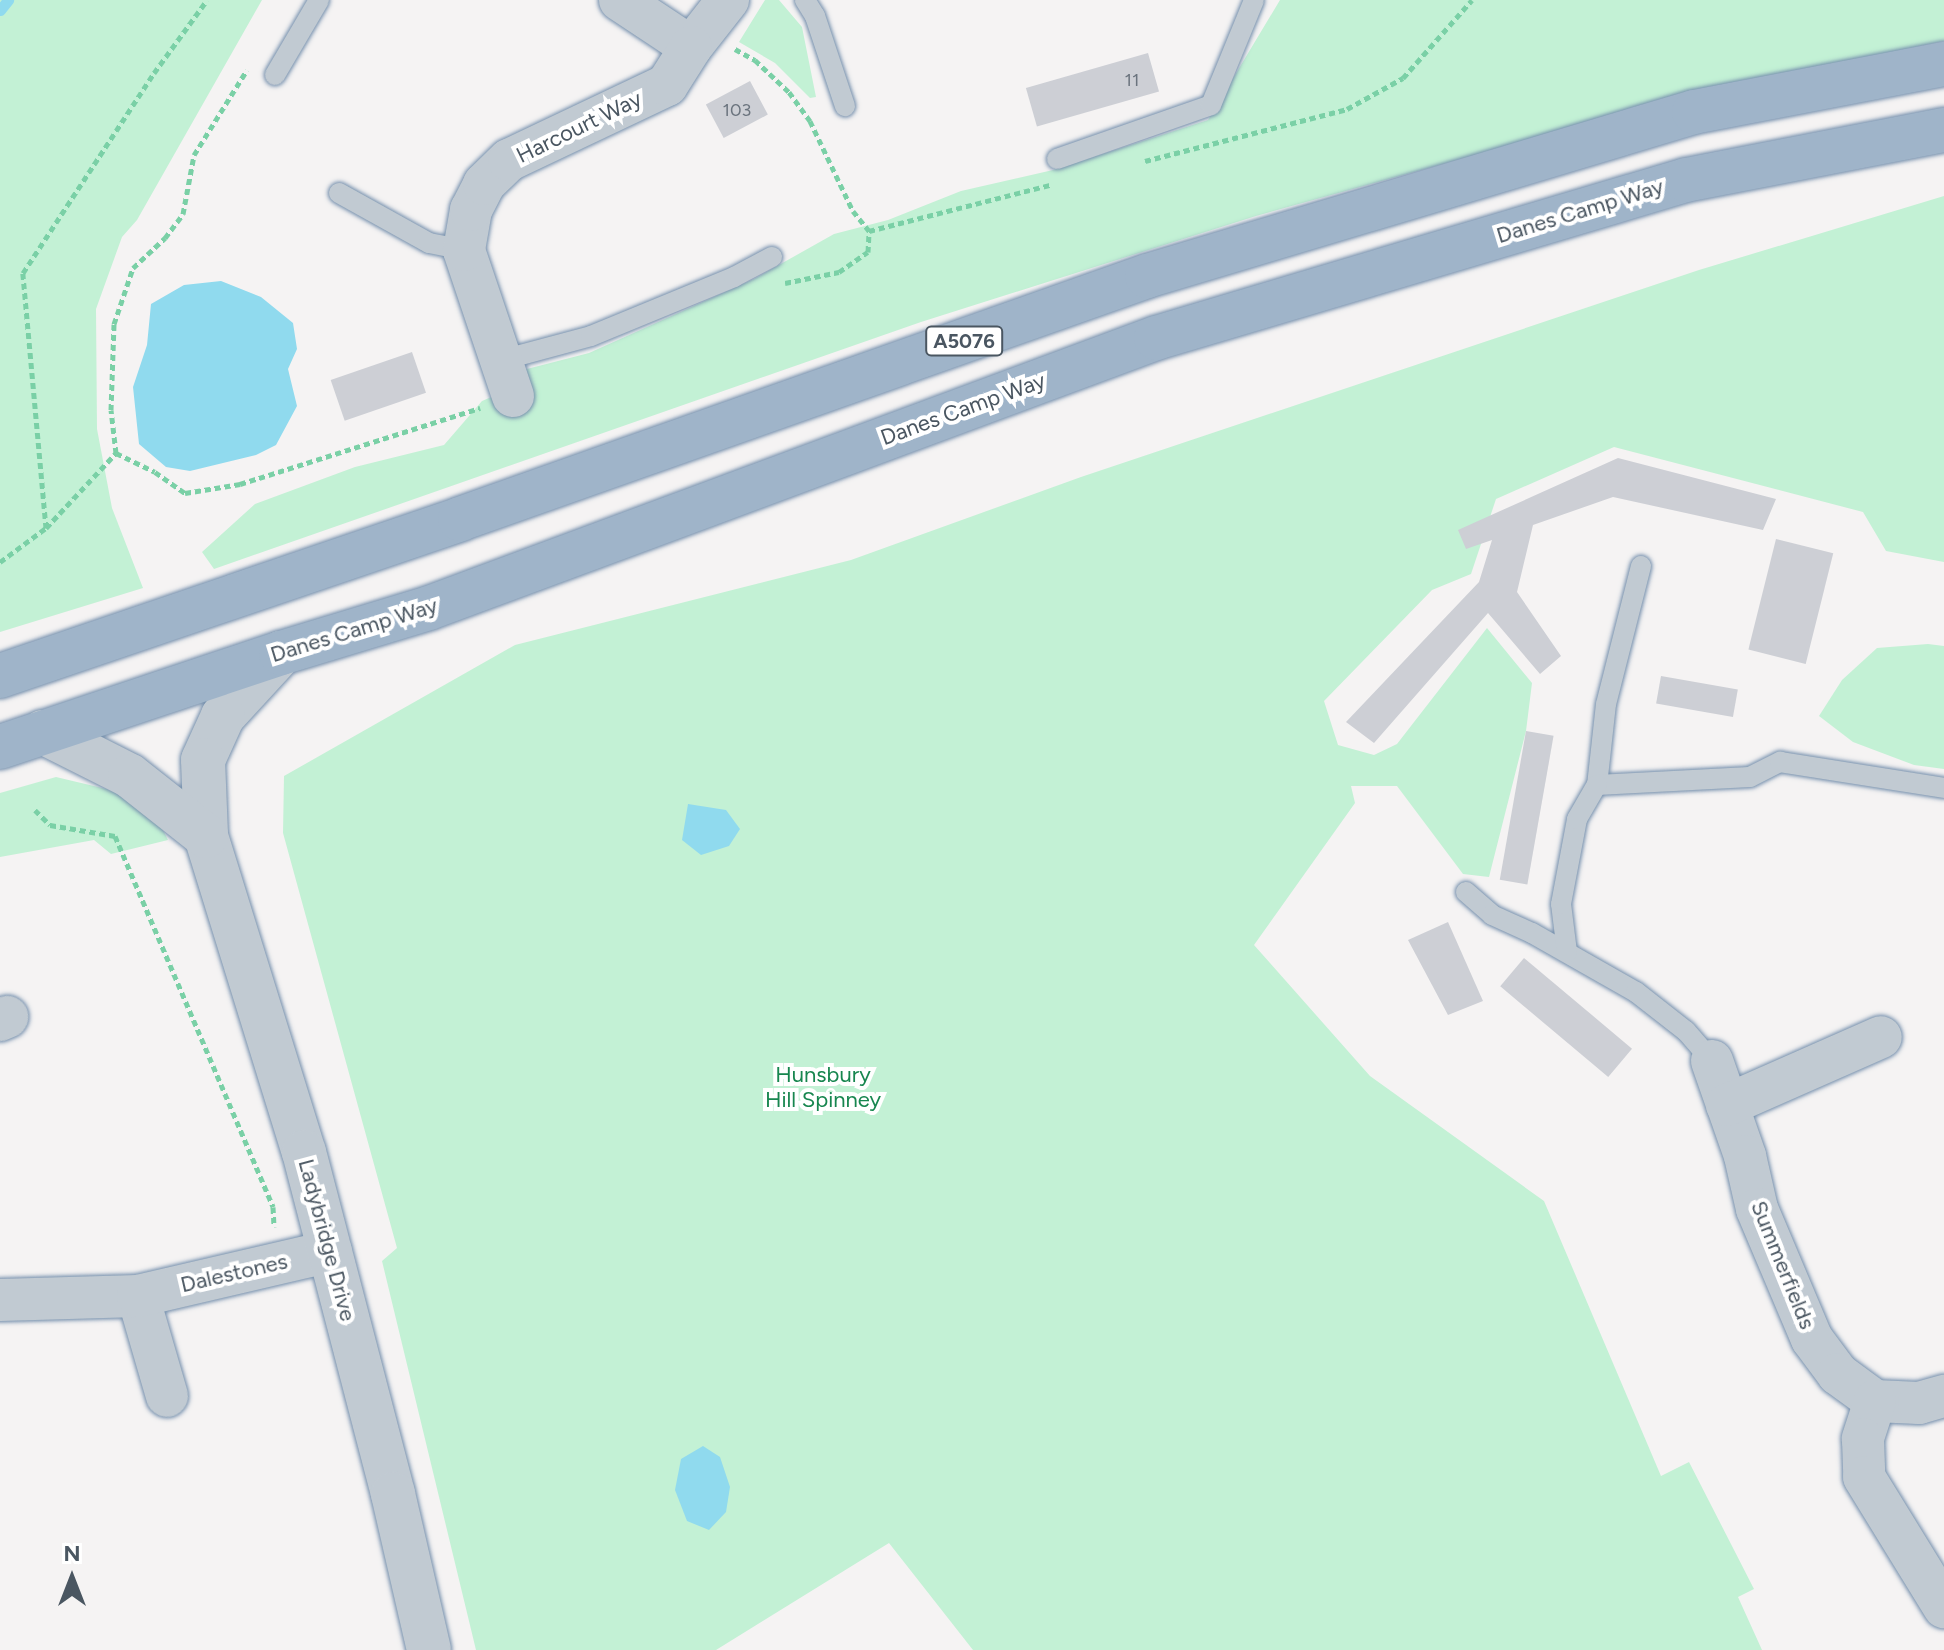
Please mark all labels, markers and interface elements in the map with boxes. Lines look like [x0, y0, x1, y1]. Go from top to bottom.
house number: 11 [1125, 69, 1139, 91]
street label: Harcourt Way [512, 85, 646, 169]
house number: 103 [723, 99, 751, 121]
street label: Danes Camp Way [1493, 173, 1667, 249]
road number: A5076 [924, 325, 1004, 357]
street label: Danes Camp Way [877, 367, 1049, 451]
street label: Danes Camp Way [267, 592, 441, 668]
park label: Hunsbury Hill Spinney [765, 1061, 881, 1112]
street label: Ladybridge Drive [293, 1156, 361, 1324]
street label: Summerfields [1745, 1197, 1821, 1333]
street label: Dalestones [178, 1248, 290, 1298]
north arrow [32, 1538, 112, 1618]
text: N [63, 1540, 81, 1567]

